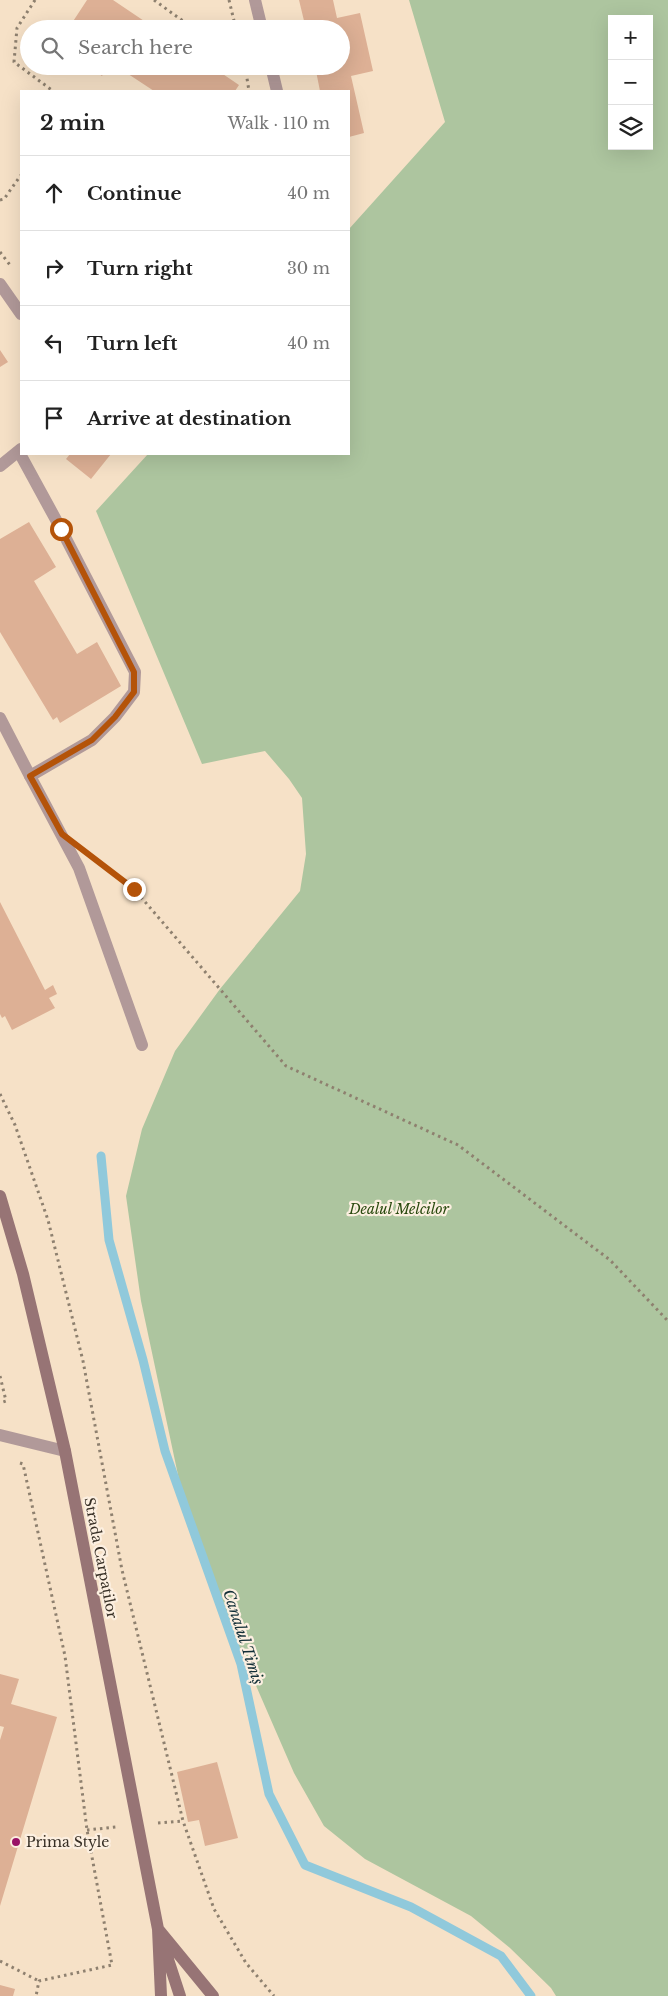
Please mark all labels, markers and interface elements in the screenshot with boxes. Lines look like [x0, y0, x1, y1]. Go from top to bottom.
map controls [608, 15, 653, 150]
button: + [608, 15, 653, 60]
search box [20, 20, 350, 75]
icon: search [38, 34, 66, 62]
text: Search here [78, 36, 193, 59]
button: − [608, 60, 653, 105]
button: layers [608, 105, 653, 150]
text: 2 min [40, 110, 105, 136]
text: Walk · 110 m [228, 113, 330, 133]
icon: ahead [40, 179, 68, 207]
text: Continue [87, 182, 182, 205]
text: 40 m [287, 183, 330, 203]
icon: right [40, 254, 68, 282]
text: Turn right [87, 257, 193, 280]
text: 30 m [287, 258, 330, 278]
icon: left [40, 329, 68, 357]
text: Turn left [87, 332, 178, 355]
text: 40 m [287, 333, 330, 353]
icon: arrive [40, 404, 68, 432]
text: Arrive at destination [87, 407, 291, 430]
route start [50, 518, 73, 541]
route end [123, 878, 146, 901]
park label: Dealul Melcilor [348, 1200, 450, 1218]
street label: Strada Carpaților [80, 1496, 122, 1620]
water label: Canalul Timiș [219, 1587, 268, 1687]
place label: Prima Style [26, 1833, 109, 1851]
marker: Prima Style [10, 1836, 22, 1848]

